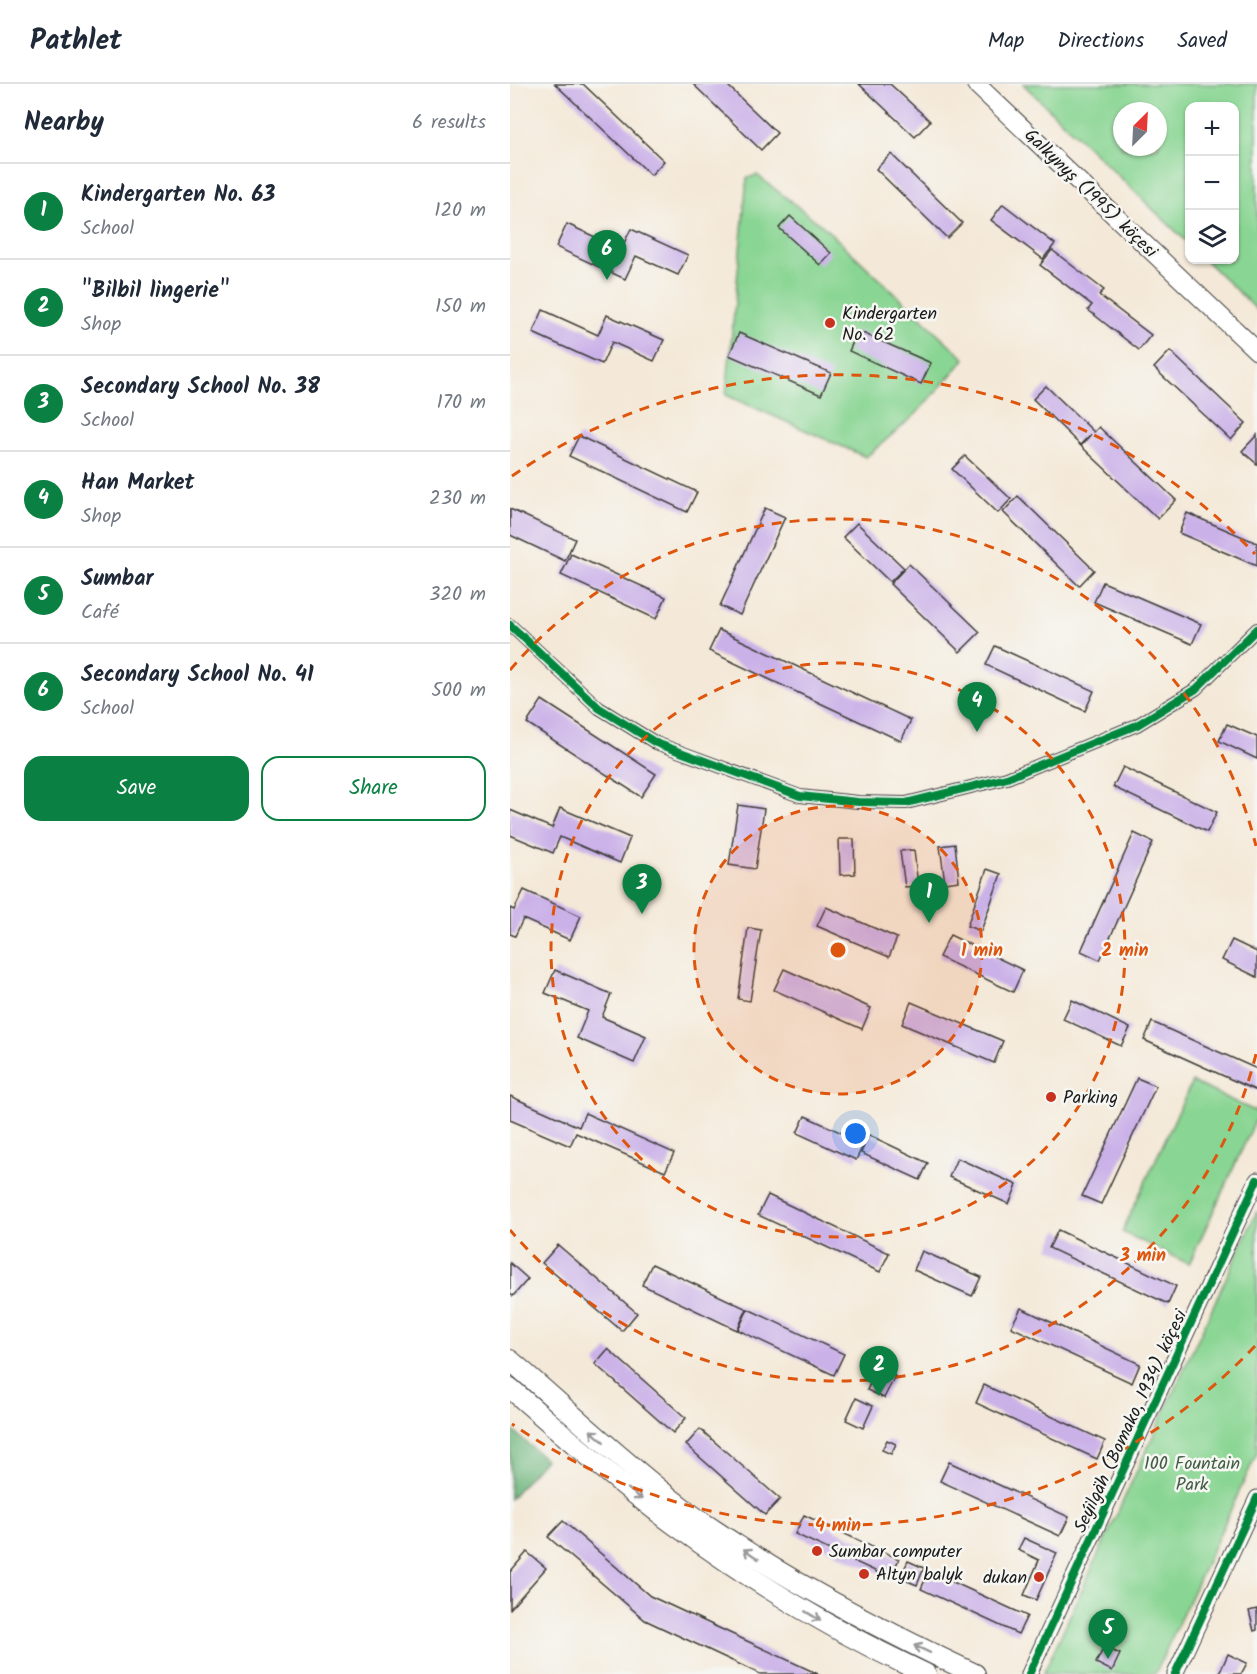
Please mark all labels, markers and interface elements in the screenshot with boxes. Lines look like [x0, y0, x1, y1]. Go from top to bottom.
text: Pathlet [30, 19, 122, 64]
text: Map [988, 25, 1024, 58]
text: Directions [1057, 25, 1144, 58]
text: Saved [1177, 25, 1227, 58]
text: Nearby [24, 102, 104, 144]
north arrow [1113, 102, 1167, 156]
map controls [1185, 102, 1239, 264]
button: + [1185, 102, 1239, 156]
text: 6 results [412, 107, 486, 139]
street label: Galkynyş (1995) köçesi [1016, 122, 1164, 266]
button: − [1185, 156, 1239, 210]
text: Kindergarten No. 63 [81, 178, 275, 213]
text: 1 [40, 195, 47, 227]
text: 120 m [434, 195, 486, 227]
button: layers [1185, 210, 1239, 264]
text: School [81, 213, 134, 245]
pin: 6 [588, 230, 626, 280]
text: "Bilbil lingerie" [81, 274, 230, 309]
text: 2 [38, 291, 49, 323]
text: 150 m [435, 291, 486, 323]
place label: Kindergarten No. 62 [842, 300, 937, 350]
text: Shop [81, 309, 121, 341]
marker: Kindergarten No. 62 [823, 316, 837, 330]
text: Secondary School No. 38 [81, 370, 320, 405]
text: 3 [38, 387, 49, 419]
text: 170 m [437, 387, 486, 419]
text: School [81, 405, 134, 437]
text: Han Market [81, 466, 195, 501]
text: 4 [38, 483, 49, 515]
text: 230 m [429, 483, 486, 515]
text: Shop [81, 501, 121, 533]
text: Sumbar [81, 562, 154, 597]
text: 5 [38, 579, 49, 611]
text: 320 m [429, 579, 486, 611]
text: Café [81, 597, 119, 629]
text: Secondary School No. 41 [81, 658, 314, 693]
text: 6 [38, 675, 49, 707]
text: 500 m [431, 675, 486, 707]
pin: 4 [958, 682, 996, 732]
text: School [81, 693, 134, 725]
button: Save [24, 756, 249, 821]
button: Share [261, 756, 486, 821]
pin: 3 [622, 864, 662, 914]
pin: 1 [910, 874, 948, 923]
text: 1 min [961, 937, 1003, 966]
text: 2 min [1102, 937, 1148, 966]
centre of rings [828, 940, 848, 960]
place label: Parking [1063, 1084, 1118, 1113]
marker: Parking [1044, 1090, 1058, 1104]
your location [841, 1119, 870, 1148]
text: 3 min [1119, 1242, 1166, 1271]
street label: Seýilgäh (Bomako, 1934) köçesi [1067, 1305, 1196, 1538]
pin: 2 [860, 1346, 898, 1396]
one-way arrow [590, 1429, 605, 1443]
park label: 100 Fountain Park [1144, 1450, 1240, 1500]
one-way arrow [627, 1487, 643, 1500]
text: 4 min [815, 1512, 861, 1541]
place label: Sumbar computer [829, 1538, 962, 1567]
marker: Sumbar computer [810, 1544, 824, 1558]
one-way arrow [743, 1548, 760, 1561]
place label: Altyn balyk [876, 1561, 963, 1590]
place label: dukan [983, 1564, 1027, 1593]
marker: Altyn balyk [857, 1567, 871, 1581]
marker: dukan [1032, 1570, 1046, 1584]
one-way arrow [804, 1610, 821, 1622]
pin: 5 [1088, 1610, 1128, 1659]
one-way arrow [913, 1643, 931, 1655]

